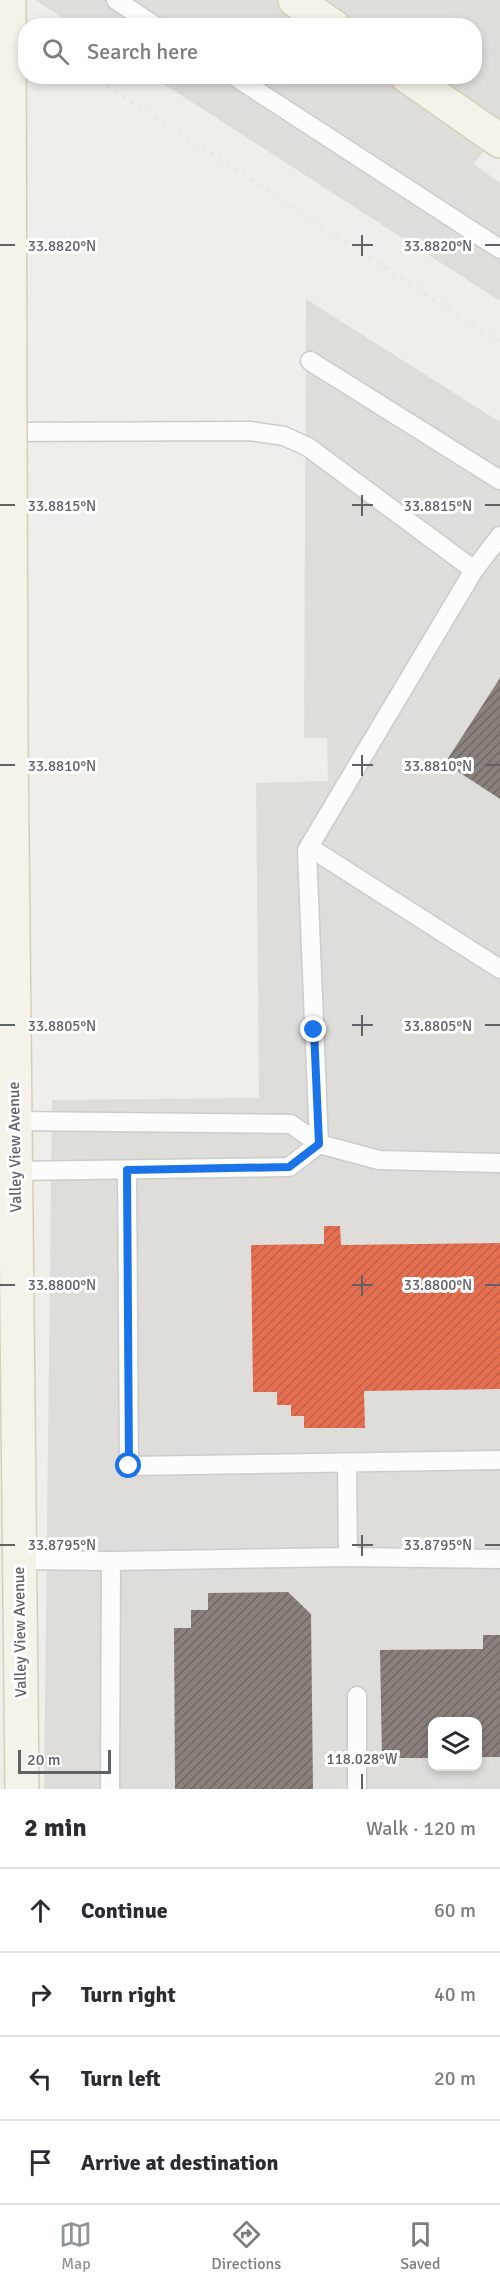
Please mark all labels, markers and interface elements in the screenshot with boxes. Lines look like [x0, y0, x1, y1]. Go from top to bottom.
search box [18, 18, 482, 84]
icon: search [39, 35, 72, 68]
text: Search here [87, 38, 198, 65]
text: 33.8820°N [28, 237, 96, 255]
text: 33.8820°N [404, 237, 472, 255]
text: 33.8815°N [28, 497, 96, 515]
text: 33.8815°N [404, 497, 472, 515]
text: 33.8810°N [28, 757, 96, 775]
text: 33.8810°N [404, 757, 472, 775]
route end [300, 1016, 326, 1042]
text: 33.8805°N [28, 1017, 96, 1035]
text: 33.8805°N [404, 1017, 472, 1035]
street label: Valley View Avenue [4, 1081, 26, 1213]
text: 33.8800°N [28, 1276, 96, 1294]
text: 33.8800°N [404, 1276, 472, 1294]
route start [115, 1452, 141, 1478]
text: 33.8795°N [28, 1536, 96, 1554]
text: 33.8795°N [404, 1536, 472, 1554]
street label: Valley View Avenue [9, 1566, 31, 1698]
map controls [428, 1717, 482, 1771]
button: layers [428, 1717, 482, 1771]
scale bar [18, 1747, 111, 1774]
text: 20 m [27, 1750, 61, 1770]
text: 118.028°W [327, 1750, 398, 1768]
text: 2 min [24, 1812, 87, 1844]
text: Walk · 120 m [366, 1816, 476, 1841]
icon: ahead [24, 1894, 57, 1927]
text: Continue [81, 1897, 168, 1924]
text: 60 m [434, 1898, 476, 1923]
icon: right [24, 1978, 57, 2011]
text: Turn right [81, 1981, 176, 2008]
text: 40 m [434, 1982, 476, 2007]
icon: left [24, 2062, 57, 2095]
text: Turn left [81, 2065, 161, 2092]
text: 20 m [434, 2066, 476, 2091]
icon: arrive [24, 2146, 57, 2179]
text: Arrive at destination [81, 2149, 278, 2176]
tab: Map [59, 2218, 92, 2274]
tab: Directions [211, 2218, 281, 2274]
tab: Saved [400, 2218, 441, 2274]

